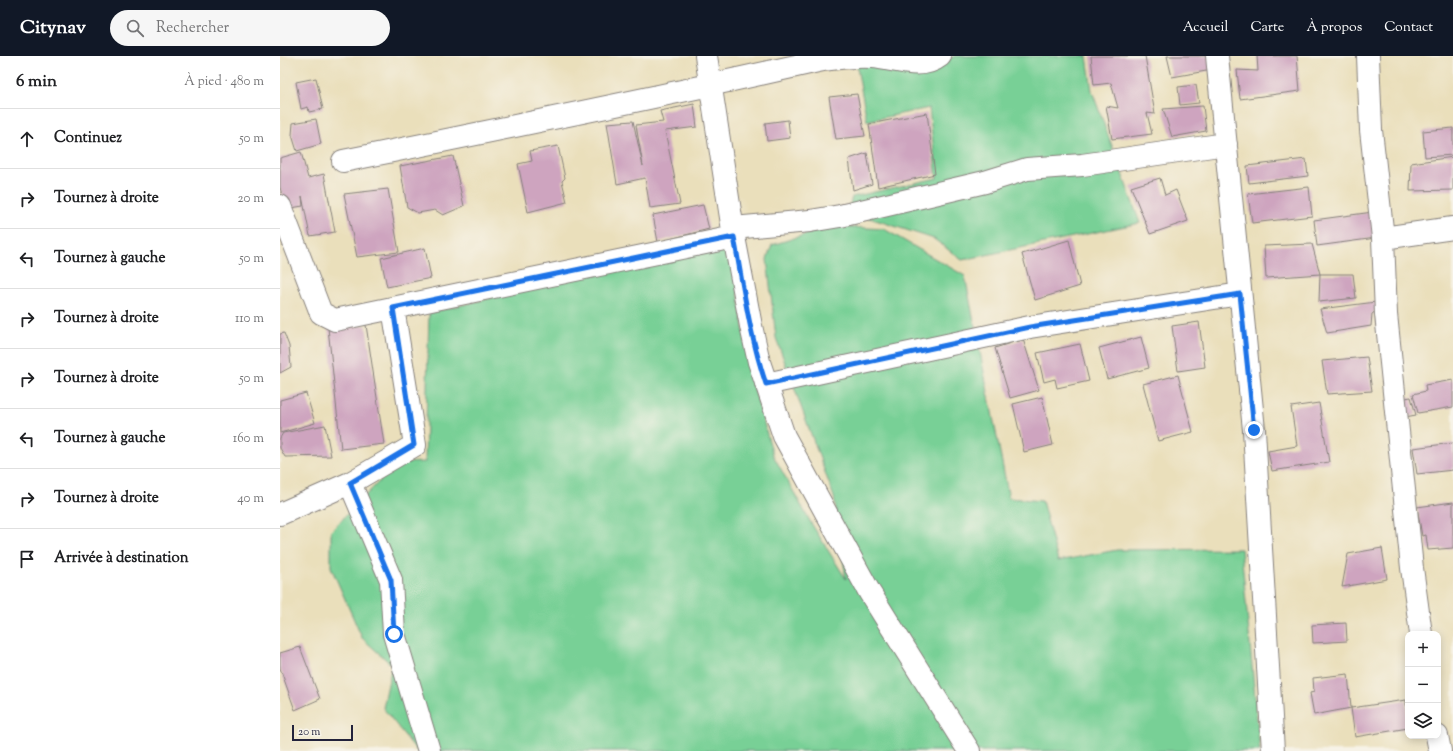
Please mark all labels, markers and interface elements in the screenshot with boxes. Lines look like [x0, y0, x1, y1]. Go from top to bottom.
search box [110, 10, 390, 46]
text: Citynav [20, 15, 86, 42]
icon: search [124, 17, 146, 39]
text: Rechercher [156, 18, 229, 39]
text: Accueil [1183, 18, 1228, 38]
text: Carte [1250, 18, 1284, 38]
text: À propos [1306, 18, 1362, 38]
text: Contact [1384, 18, 1433, 38]
text: 6 min [16, 70, 57, 94]
text: À pied · 480 m [184, 73, 264, 91]
icon: ahead [16, 128, 38, 150]
text: Continuez [54, 128, 122, 149]
text: 50 m [239, 130, 264, 148]
icon: right [16, 188, 38, 210]
text: Tournez à droite [54, 188, 159, 209]
text: 20 m [238, 190, 264, 208]
icon: left [16, 248, 38, 270]
text: Tournez à gauche [54, 248, 165, 269]
text: 50 m [239, 250, 264, 268]
icon: right [16, 308, 38, 330]
text: Tournez à droite [54, 308, 159, 329]
text: 110 m [235, 310, 264, 328]
icon: right [16, 368, 38, 390]
text: Tournez à droite [54, 368, 159, 389]
text: 50 m [239, 370, 264, 388]
route end [1245, 421, 1263, 439]
icon: left [16, 428, 38, 450]
text: Tournez à gauche [54, 428, 165, 449]
text: 160 m [233, 430, 264, 448]
icon: right [16, 488, 38, 510]
text: Tournez à droite [54, 488, 159, 509]
text: 40 m [237, 490, 264, 508]
icon: arrive [16, 548, 38, 570]
text: Arrivée à destination [54, 548, 189, 569]
route start [385, 625, 403, 643]
map controls [1405, 631, 1441, 739]
button: + [1405, 631, 1441, 667]
button: − [1405, 667, 1441, 703]
button: layers [1405, 703, 1441, 739]
scale bar [292, 723, 353, 742]
text: 20 m [298, 724, 320, 740]

